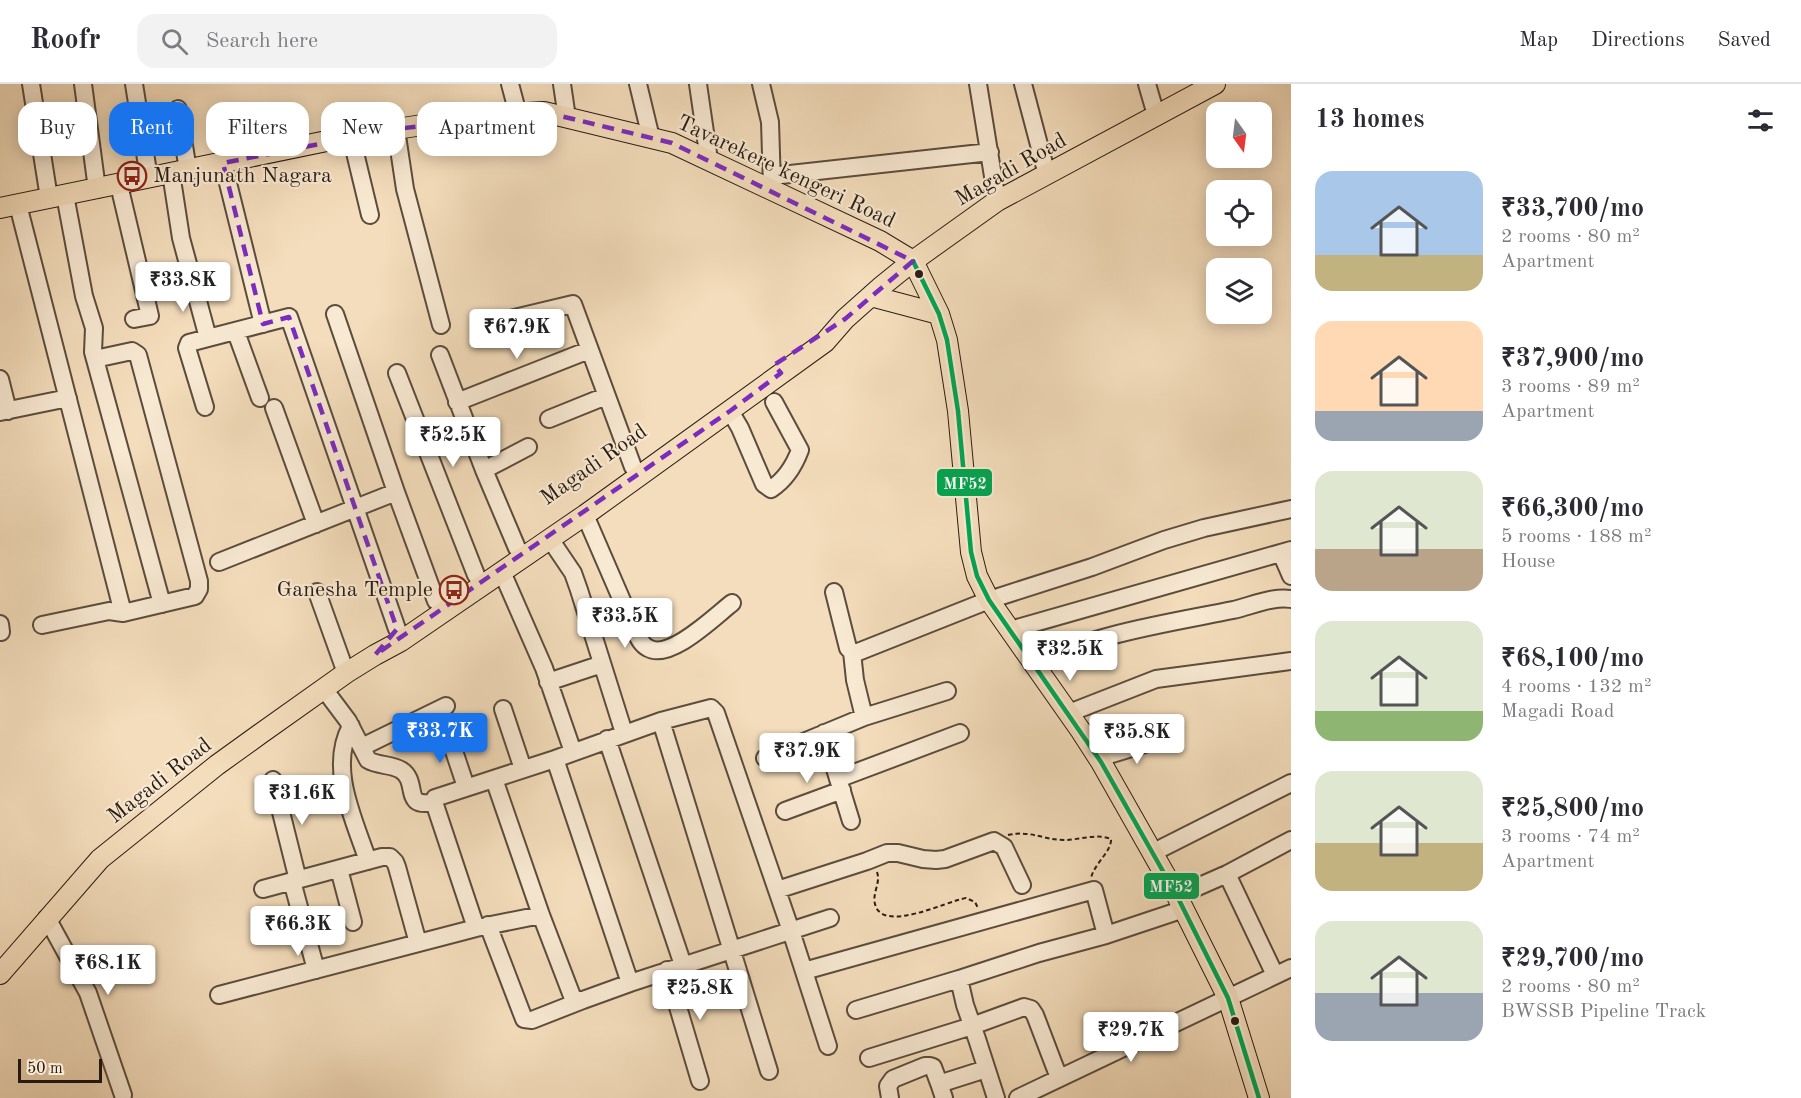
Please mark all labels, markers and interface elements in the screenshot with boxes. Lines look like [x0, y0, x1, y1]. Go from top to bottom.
search box [137, 14, 557, 68]
icon: search [158, 25, 191, 58]
text: Roofr [30, 27, 101, 55]
text: Search here [206, 30, 318, 52]
text: Map [1519, 30, 1558, 51]
text: Directions [1591, 30, 1685, 51]
text: Saved [1718, 30, 1771, 51]
chip: Buy [18, 102, 97, 156]
chip: Rent [109, 102, 194, 156]
chip: Filters [206, 102, 309, 156]
chip: New [321, 102, 405, 156]
chip: Apartment [417, 102, 557, 156]
north arrow [1206, 102, 1272, 168]
map controls [1206, 102, 1272, 324]
icon: filters [1744, 104, 1777, 137]
text: 13 homes [1315, 107, 1424, 133]
street label: Tavarekere kengeri Road [673, 112, 899, 232]
street label: Magadi Road [952, 129, 1070, 211]
bus stop icon: Manjunath Nagara [116, 160, 148, 192]
place label: Manjunath Nagara [153, 165, 332, 187]
button: locate [1206, 180, 1272, 246]
icon: home [1363, 195, 1435, 267]
text: ₹33,700/mo [1501, 196, 1644, 222]
text: 2 rooms · 80 m² [1501, 227, 1640, 247]
text: Apartment [1501, 252, 1595, 272]
button: layers [1206, 258, 1272, 324]
pin: ₹33.8K [134, 262, 232, 313]
unlabelled marker [913, 268, 925, 280]
text: ₹33.8K [149, 271, 217, 291]
pin: ₹67.9K [468, 309, 566, 360]
text: ₹67.9K [483, 318, 551, 338]
icon: home [1363, 345, 1435, 417]
text: ₹37,900/mo [1501, 346, 1644, 372]
text: 3 rooms · 89 m² [1501, 377, 1640, 397]
text: Apartment [1501, 402, 1595, 422]
pin: ₹52.5K [404, 417, 502, 468]
street label: Magadi Road [537, 420, 651, 510]
text: ₹52.5K [419, 426, 487, 446]
line badge: MF52 [936, 468, 993, 497]
text: MF52 [943, 477, 987, 493]
icon: home [1363, 495, 1435, 567]
text: ₹66,300/mo [1501, 496, 1644, 522]
text: 5 rooms · 188 m² [1501, 527, 1651, 547]
text: House [1501, 552, 1555, 572]
bus stop icon: Ganesha Temple [438, 574, 470, 606]
place label: Ganesha Temple [276, 579, 433, 601]
pin: ₹33.5K [576, 598, 674, 649]
text: ₹33.5K [591, 607, 659, 627]
pin: ₹32.5K [1021, 631, 1119, 682]
text: ₹32.5K [1036, 640, 1104, 660]
icon: home [1363, 645, 1435, 717]
text: ₹68,100/mo [1501, 646, 1644, 672]
text: 4 rooms · 132 m² [1501, 677, 1651, 697]
text: Magadi Road [1501, 702, 1614, 722]
pin: ₹33.7K [391, 713, 489, 764]
pin: ₹35.8K [1088, 714, 1186, 765]
text: ₹33.7K [406, 722, 474, 742]
text: ₹35.8K [1103, 723, 1171, 743]
pin: ₹37.9K [758, 733, 856, 784]
street label: Magadi Road [104, 734, 216, 828]
text: ₹37.9K [773, 742, 841, 762]
pin: ₹31.6K [253, 775, 351, 826]
text: ₹31.6K [268, 784, 336, 804]
icon: home [1363, 795, 1435, 867]
text: ₹25,800/mo [1501, 796, 1644, 822]
text: 3 rooms · 74 m² [1501, 827, 1640, 847]
text: Apartment [1501, 852, 1595, 872]
line badge: MF52 [1143, 872, 1200, 900]
text: MF52 [1149, 880, 1193, 896]
pin: ₹66.3K [249, 906, 347, 957]
text: ₹66.3K [264, 915, 332, 935]
pin: ₹68.1K [59, 945, 157, 996]
icon: home [1363, 945, 1435, 1017]
text: ₹29,700/mo [1501, 946, 1644, 972]
text: ₹68.1K [74, 954, 142, 974]
pin: ₹25.8K [651, 970, 749, 1021]
text: 2 rooms · 80 m² [1501, 977, 1640, 997]
text: ₹25.8K [666, 979, 734, 999]
text: BWSSB Pipeline Track [1501, 1002, 1706, 1022]
pin: ₹29.7K [1082, 1012, 1180, 1063]
unlabelled marker [1229, 1015, 1241, 1027]
text: ₹29.7K [1097, 1021, 1165, 1041]
scale bar [18, 1056, 102, 1084]
text: 50 m [27, 1061, 63, 1077]

